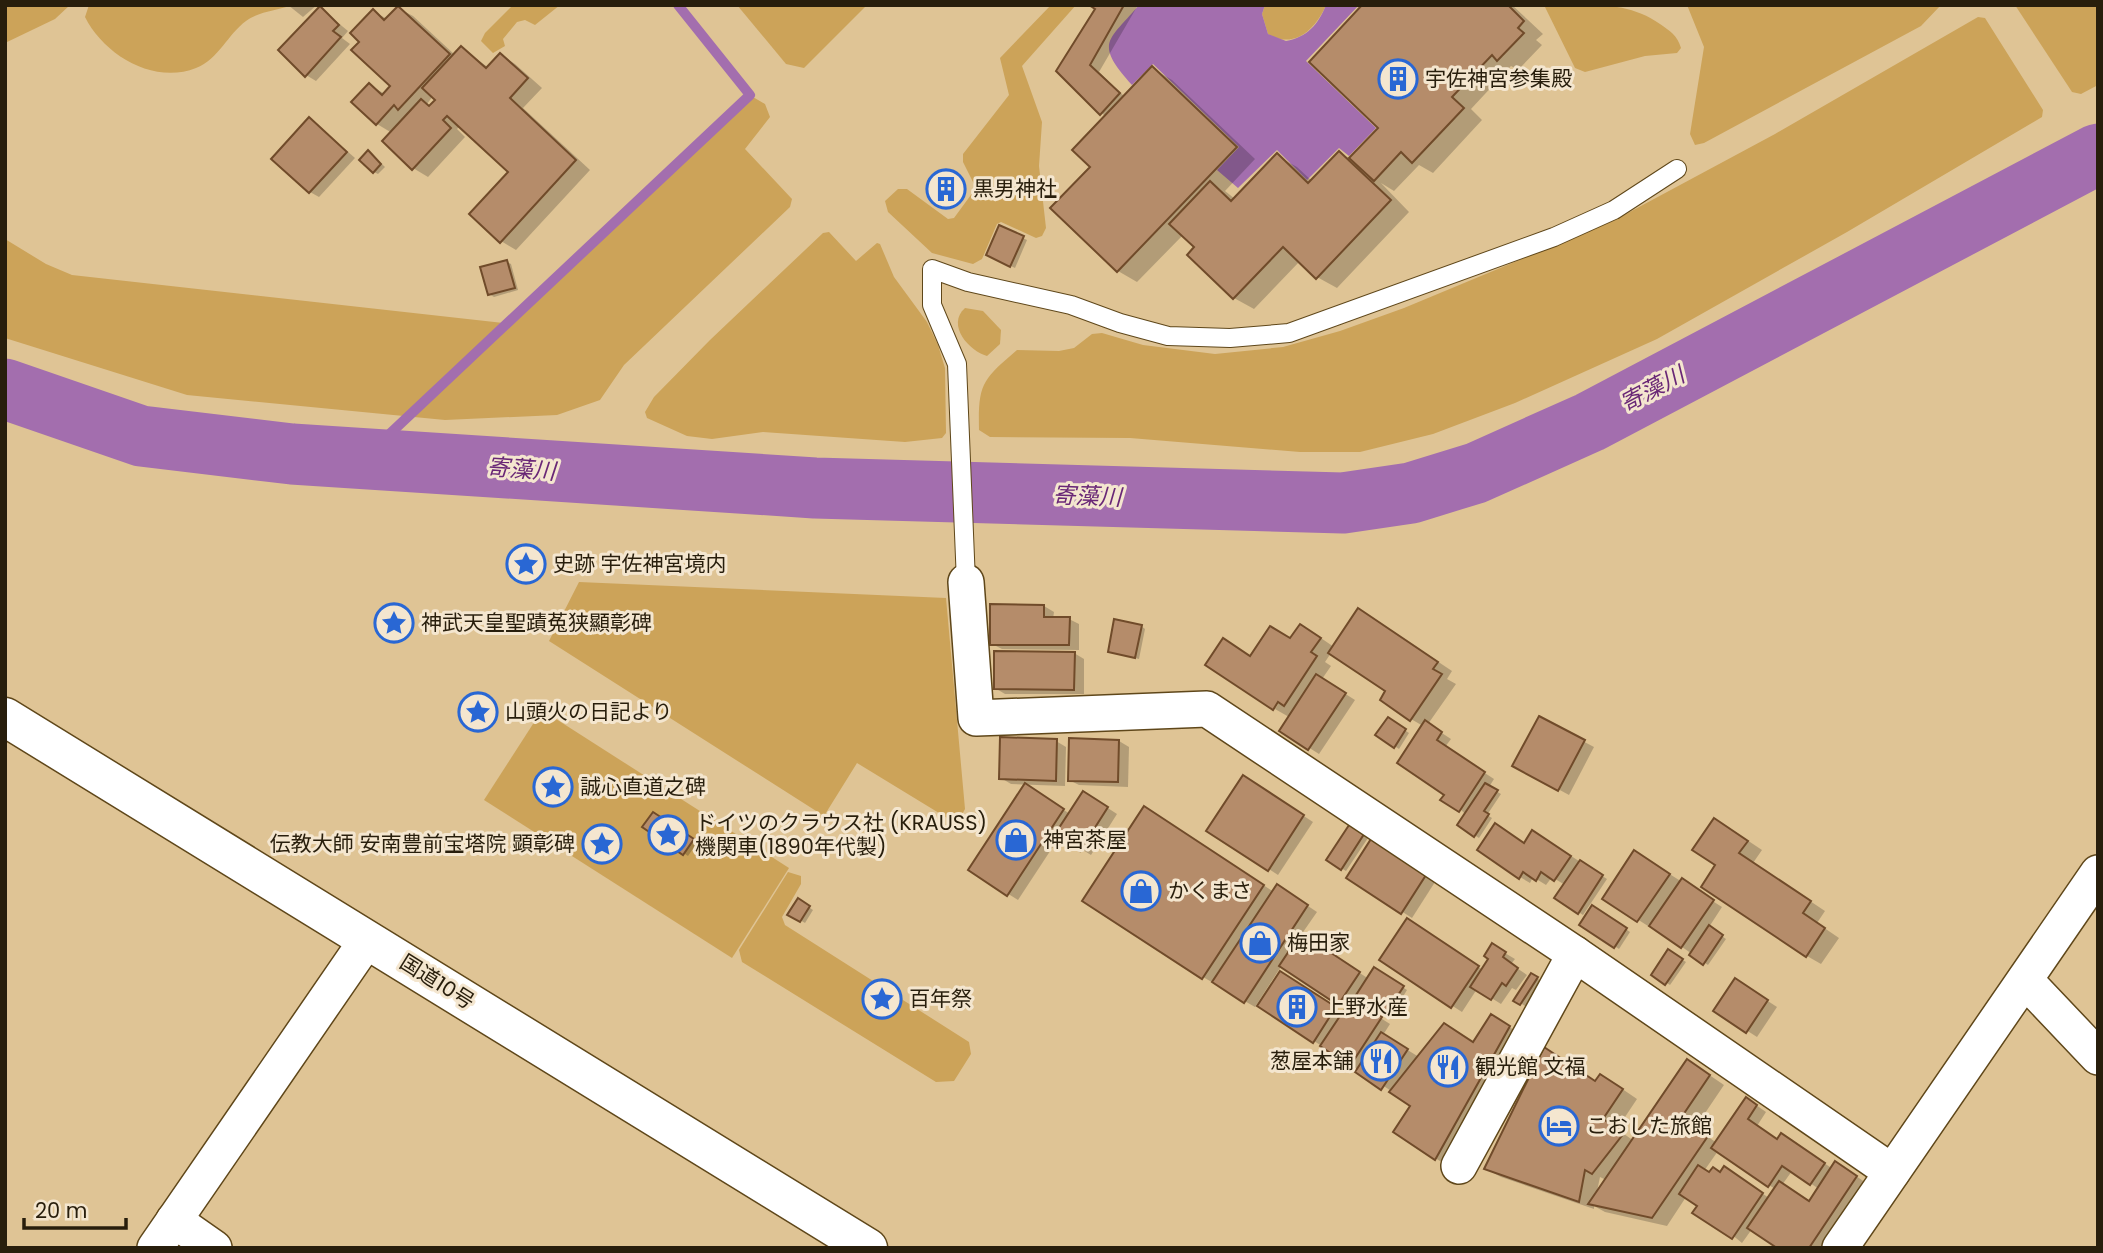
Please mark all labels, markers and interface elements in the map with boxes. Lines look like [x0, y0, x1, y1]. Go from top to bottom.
building icon: 宇佐神宮参集殿 [1377, 58, 1419, 100]
place label: 宇佐神宮参集殿 [1425, 64, 1572, 93]
building icon: 黒男神社 [925, 168, 967, 210]
place label: 黒男神社 [973, 174, 1057, 203]
water label: 寄藻川 [1614, 357, 1693, 419]
water label: 寄藻川 [485, 451, 560, 488]
water label: 寄藻川 [1052, 479, 1125, 513]
place icon: 史跡 宇佐神宮境内 [505, 543, 547, 585]
place label: 史跡 宇佐神宮境内 [553, 549, 727, 578]
place icon: 神武天皇聖蹟菟狭顯彰碑 [373, 602, 415, 644]
place label: 神武天皇聖蹟菟狭顯彰碑 [421, 608, 652, 637]
place icon: 山頭火の日記より [457, 691, 499, 733]
place label: 山頭火の日記より [505, 697, 673, 726]
place icon: 誠心直道之碑 [532, 766, 574, 808]
place label: 誠心直道之碑 [580, 772, 706, 801]
place label: ドイツのクラウス社 (KRAUSS) 機関車(1890年代製) [695, 808, 987, 861]
place icon: ドイツのクラウス社 (KRAUSS) 機関車(1890年代製) [647, 814, 689, 856]
shop icon: 神宮茶屋 [995, 819, 1037, 861]
place icon: 伝教大師 安南豊前宝塔院 顕彰碑 [581, 823, 623, 865]
place label: 神宮茶屋 [1043, 825, 1127, 854]
place label: 伝教大師 安南豊前宝塔院 顕彰碑 [270, 829, 575, 858]
shop icon: かくまさ [1120, 870, 1162, 912]
place label: かくまさ [1168, 876, 1252, 905]
shop icon: 梅田家 [1239, 922, 1281, 964]
place label: 梅田家 [1287, 928, 1350, 957]
street label: 国道10号 [394, 947, 480, 1016]
place icon: 百年祭 [861, 978, 903, 1020]
place label: 百年祭 [909, 984, 972, 1013]
building icon: 上野水産 [1276, 986, 1318, 1028]
place label: 上野水産 [1324, 992, 1408, 1021]
restaurant icon: 葱屋本舗 [1360, 1040, 1402, 1082]
place label: 葱屋本舗 [1270, 1046, 1354, 1075]
restaurant icon: 観光館 文福 [1427, 1046, 1469, 1088]
place label: 観光館 文福 [1475, 1052, 1586, 1081]
hotel icon: こおした旅館 [1538, 1105, 1580, 1147]
place label: こおした旅館 [1586, 1111, 1712, 1140]
scale bar [24, 1186, 126, 1230]
text: 20 m [35, 1196, 88, 1225]

